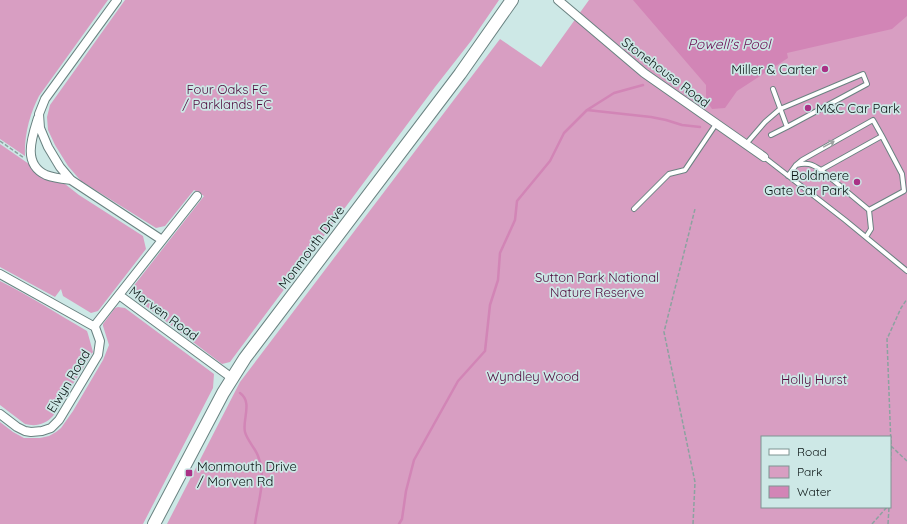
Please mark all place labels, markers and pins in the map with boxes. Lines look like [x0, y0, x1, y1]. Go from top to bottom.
place label: Miller & Carter [731, 61, 817, 77]
marker: Miller & Carter [820, 64, 830, 74]
place label: M&C Car Park [816, 100, 900, 116]
marker: M&C Car Park [803, 103, 813, 113]
place label: Boldmere Gate Car Park [764, 167, 849, 198]
marker: Boldmere Gate Car Park [852, 177, 862, 187]
place label: Monmouth Drive / Morven Rd [197, 458, 297, 489]
marker: Monmouth Drive / Morven Rd [184, 468, 194, 478]

